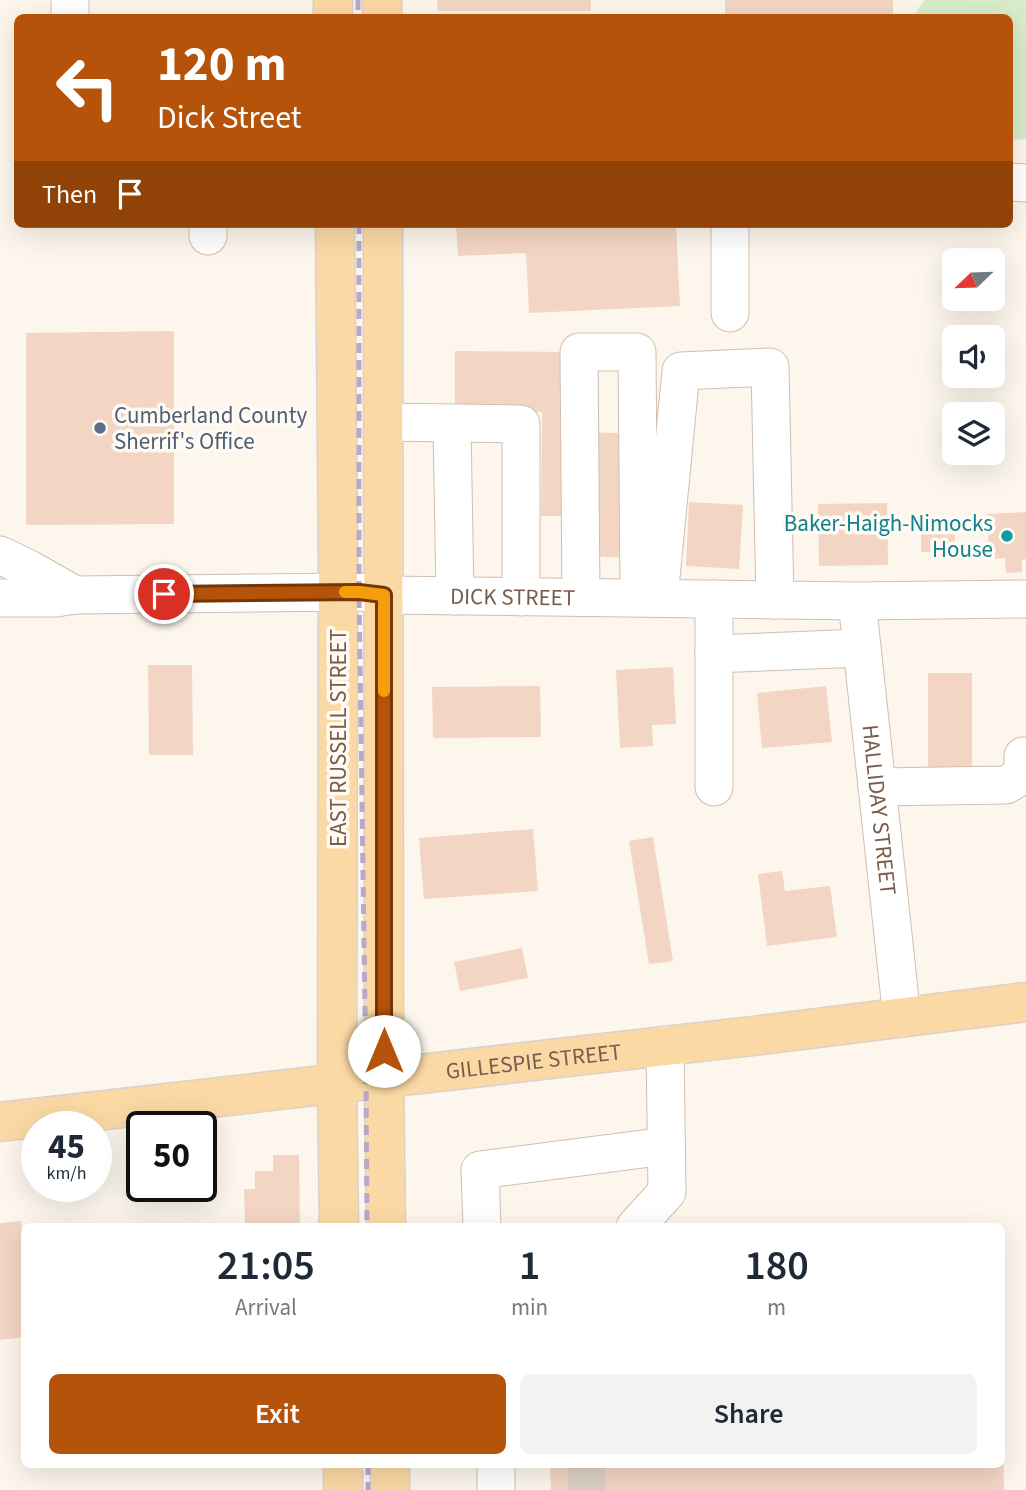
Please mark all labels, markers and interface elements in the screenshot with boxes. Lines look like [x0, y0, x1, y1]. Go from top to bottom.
text: 120 m [157, 30, 286, 100]
icon: left [42, 42, 133, 133]
text: Dick Street [157, 95, 302, 141]
icon: arrive [111, 175, 149, 213]
text: Then [42, 176, 97, 213]
north arrow [942, 248, 1004, 312]
map controls [942, 248, 1005, 465]
button: sound [942, 325, 1005, 388]
place label: Cumberland County Sherrif's Office [114, 399, 307, 458]
button: layers [942, 402, 1005, 465]
marker: Cumberland County Sherrif's Office [92, 420, 108, 436]
place label: Baker-Haigh-Nimocks House [784, 507, 993, 566]
marker: Baker-Haigh-Nimocks House [999, 528, 1015, 544]
pin [134, 564, 194, 624]
icon: arrive [145, 575, 183, 613]
street label: DICK STREET [450, 579, 575, 614]
street label: EAST RUSSELL STREET [322, 629, 355, 847]
street label: HALLIDAY STREET [854, 723, 905, 897]
position arrow [347, 1014, 421, 1088]
street label: GILLESPIE STREET [444, 1035, 623, 1087]
speed limit sign: 50 [126, 1111, 217, 1202]
text: 45 [48, 1122, 85, 1172]
text: km/h [47, 1161, 86, 1186]
text: 21:05 [217, 1236, 315, 1296]
text: 1 [519, 1236, 540, 1296]
text: 180 [744, 1236, 809, 1296]
text: Arrival [235, 1291, 297, 1324]
text: min [511, 1291, 548, 1324]
text: m [767, 1291, 786, 1324]
button: Exit [49, 1374, 506, 1454]
button: Share [520, 1374, 977, 1454]

